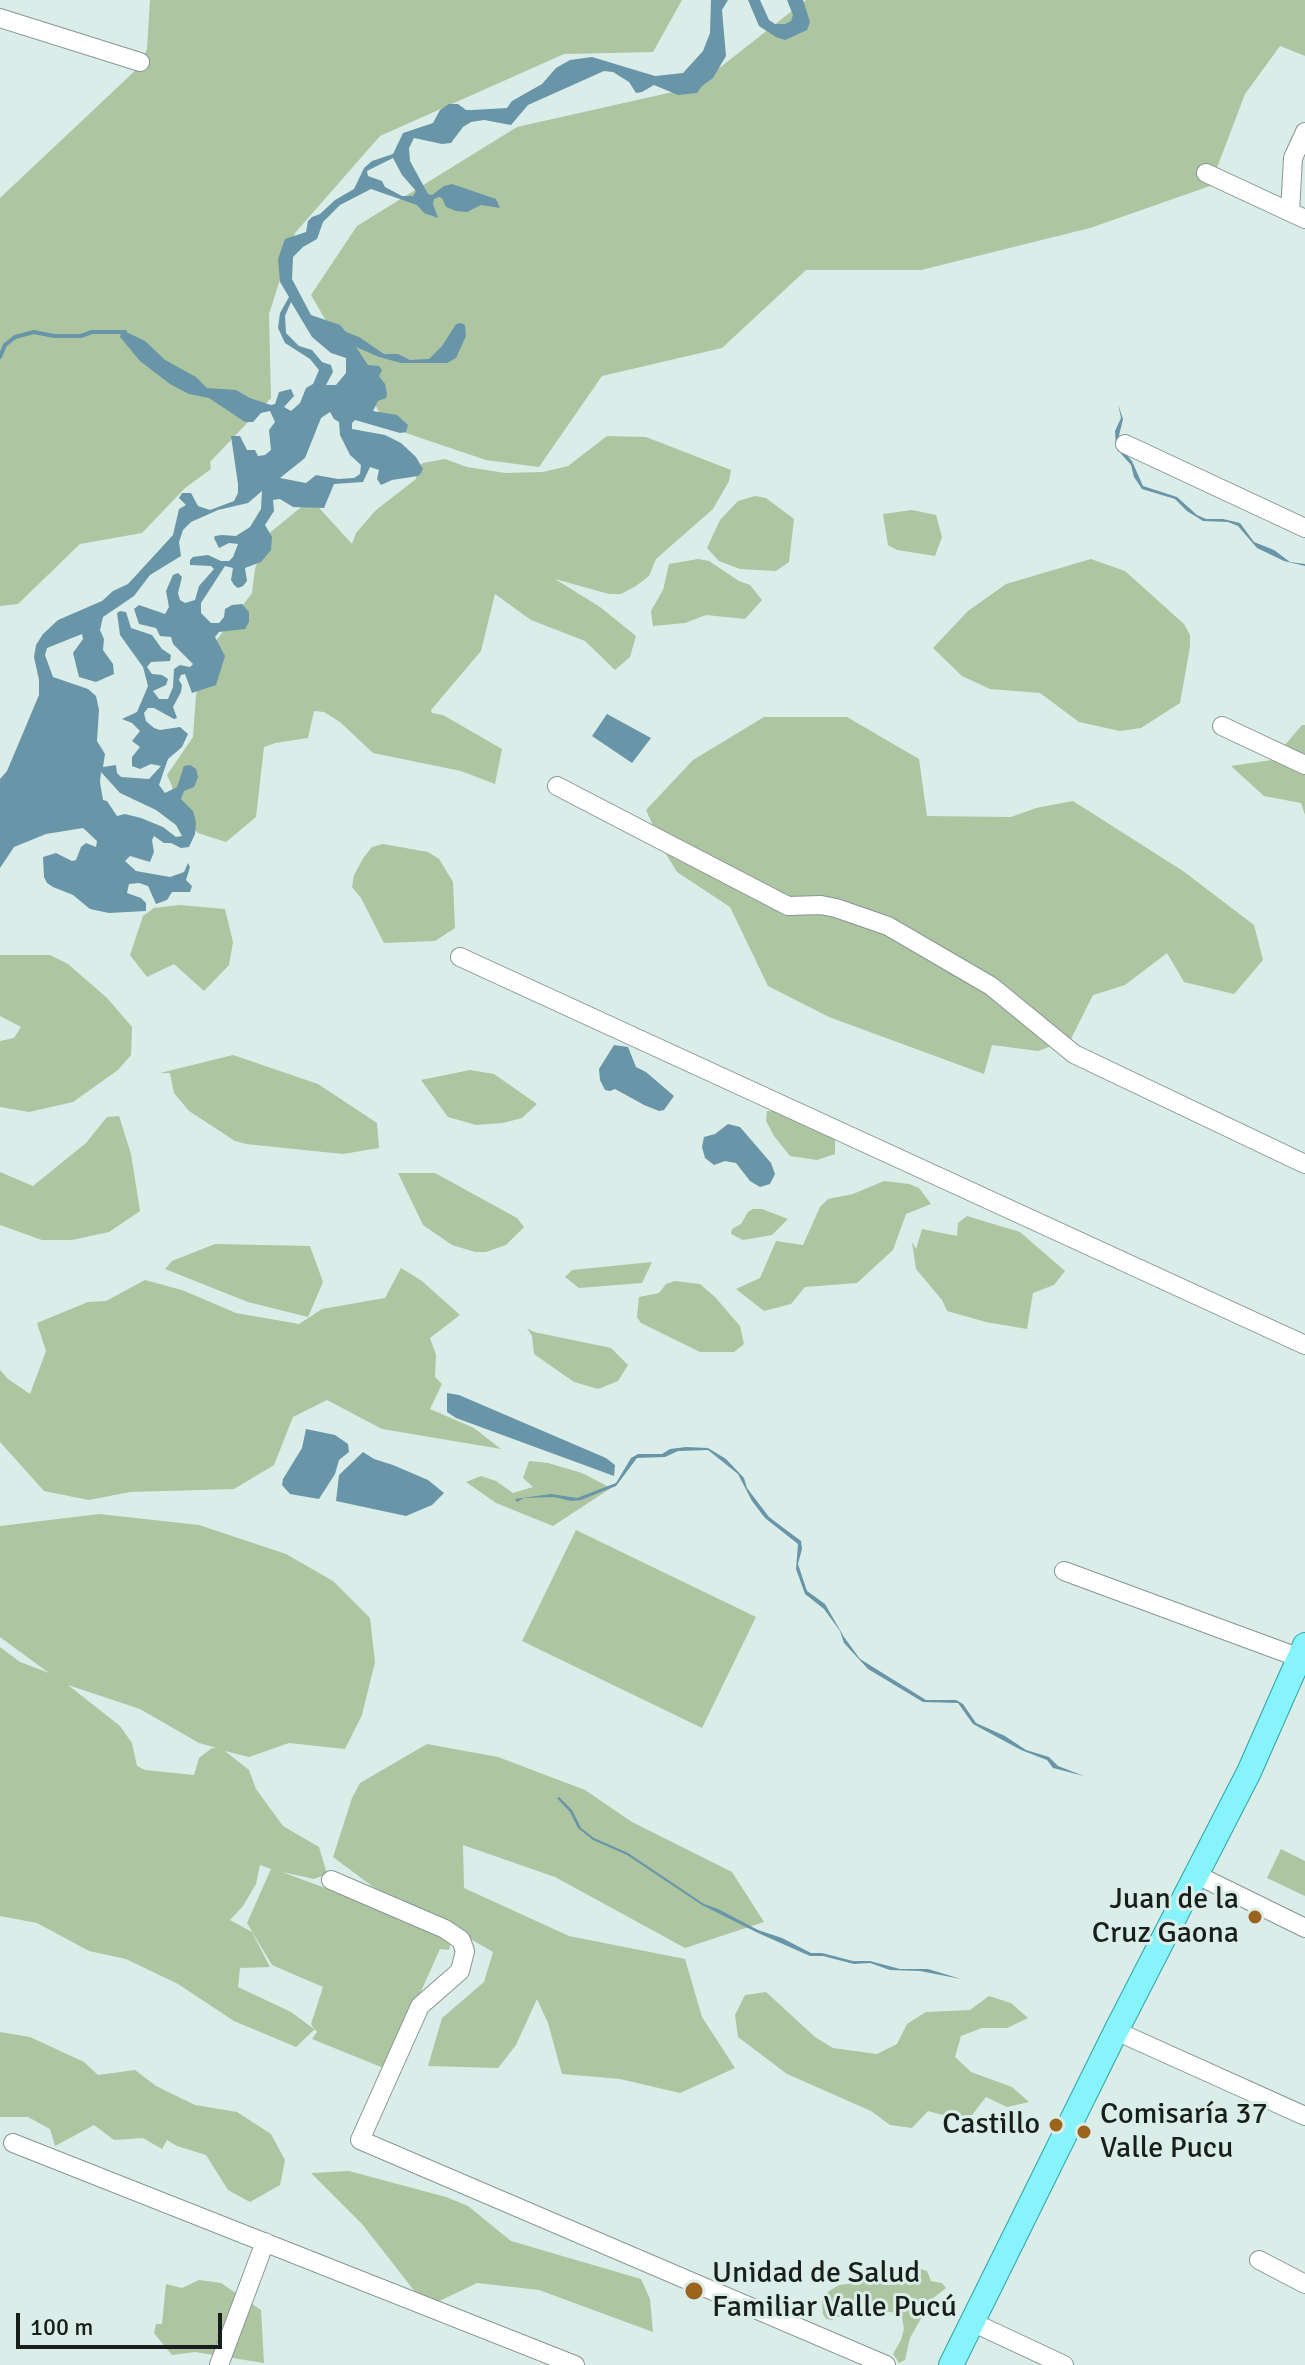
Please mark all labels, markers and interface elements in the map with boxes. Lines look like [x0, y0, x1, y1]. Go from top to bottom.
place label: Juan de la Cruz Gaona [1092, 1882, 1239, 1952]
marker: Juan de la Cruz Gaona [1246, 1908, 1264, 1926]
place label: Comisaría 37 Valle Pucu [1100, 2097, 1268, 2168]
place label: Castillo [942, 2107, 1040, 2143]
marker: Castillo [1047, 2116, 1065, 2134]
marker: Comisaría 37 Valle Pucu [1075, 2123, 1093, 2141]
place label: Unidad de Salud Familiar Valle Pucú [712, 2256, 957, 2326]
marker: Unidad de Salud Familiar Valle Pucú [683, 2280, 705, 2302]
scale bar [20, 2297, 226, 2347]
text: 100 m [30, 2312, 93, 2342]

